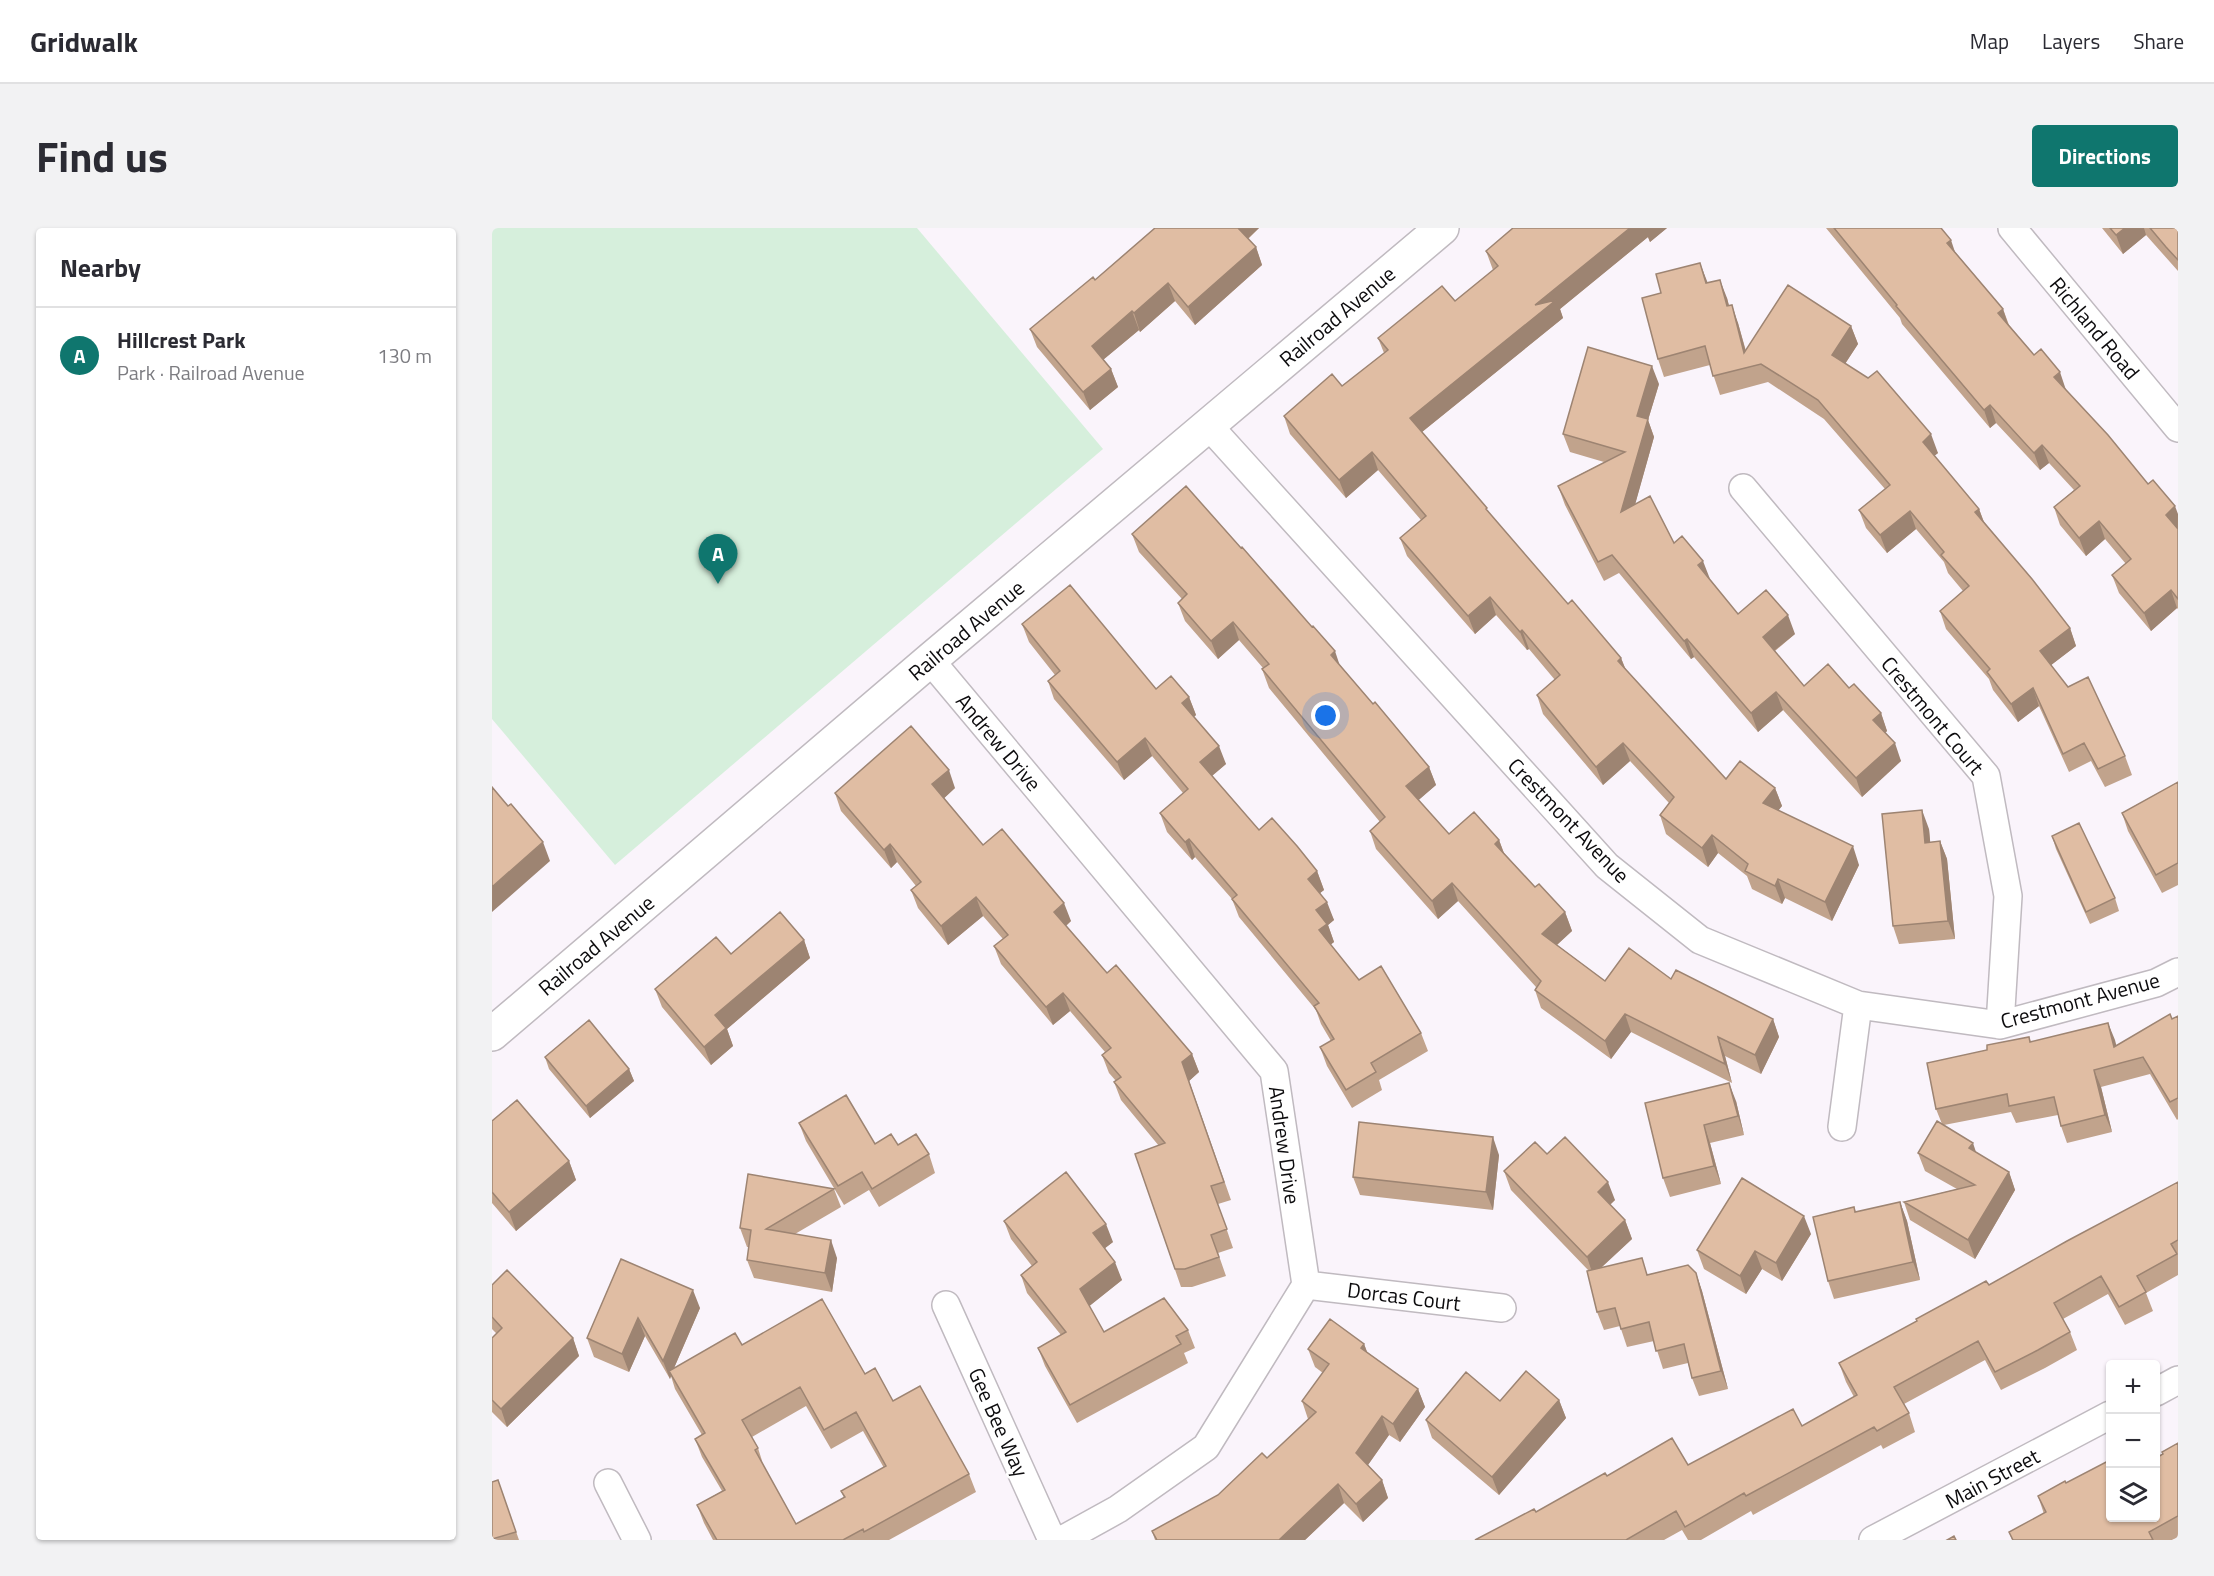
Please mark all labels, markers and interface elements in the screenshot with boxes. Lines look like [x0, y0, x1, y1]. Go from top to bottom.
text: Gridwalk [30, 20, 138, 63]
text: Map [1970, 25, 2009, 57]
text: Layers [2042, 25, 2100, 57]
text: Share [2133, 25, 2184, 57]
text: Find us [36, 124, 168, 188]
button: Directions [2032, 125, 2178, 187]
text: Nearby [60, 248, 141, 287]
street label: Railroad Avenue [1272, 258, 1402, 374]
street label: Richland Road [2042, 270, 2148, 386]
text: Hillcrest Park [117, 323, 246, 357]
text: A [73, 340, 86, 371]
text: 130 m [377, 340, 432, 371]
text: Park · Railroad Avenue [117, 357, 305, 388]
pin: A [698, 534, 738, 584]
street label: Railroad Avenue [901, 572, 1031, 688]
street label: Crestmont Court [1874, 649, 1993, 782]
street label: Andrew Drive [948, 686, 1050, 798]
your location [1311, 701, 1340, 730]
street label: Crestmont Avenue [1501, 750, 1637, 890]
street label: Railroad Avenue [531, 887, 661, 1003]
street label: Crestmont Avenue [1997, 963, 2163, 1037]
street label: Andrew Drive [1261, 1084, 1309, 1206]
street label: Dorcas Court [1346, 1273, 1463, 1319]
map controls [2106, 1360, 2160, 1522]
button: + [2106, 1360, 2160, 1414]
street label: Gee Bee Way [961, 1362, 1037, 1482]
button: − [2106, 1414, 2160, 1468]
street label: Main Street [1939, 1439, 2045, 1516]
button: layers [2106, 1468, 2160, 1522]

